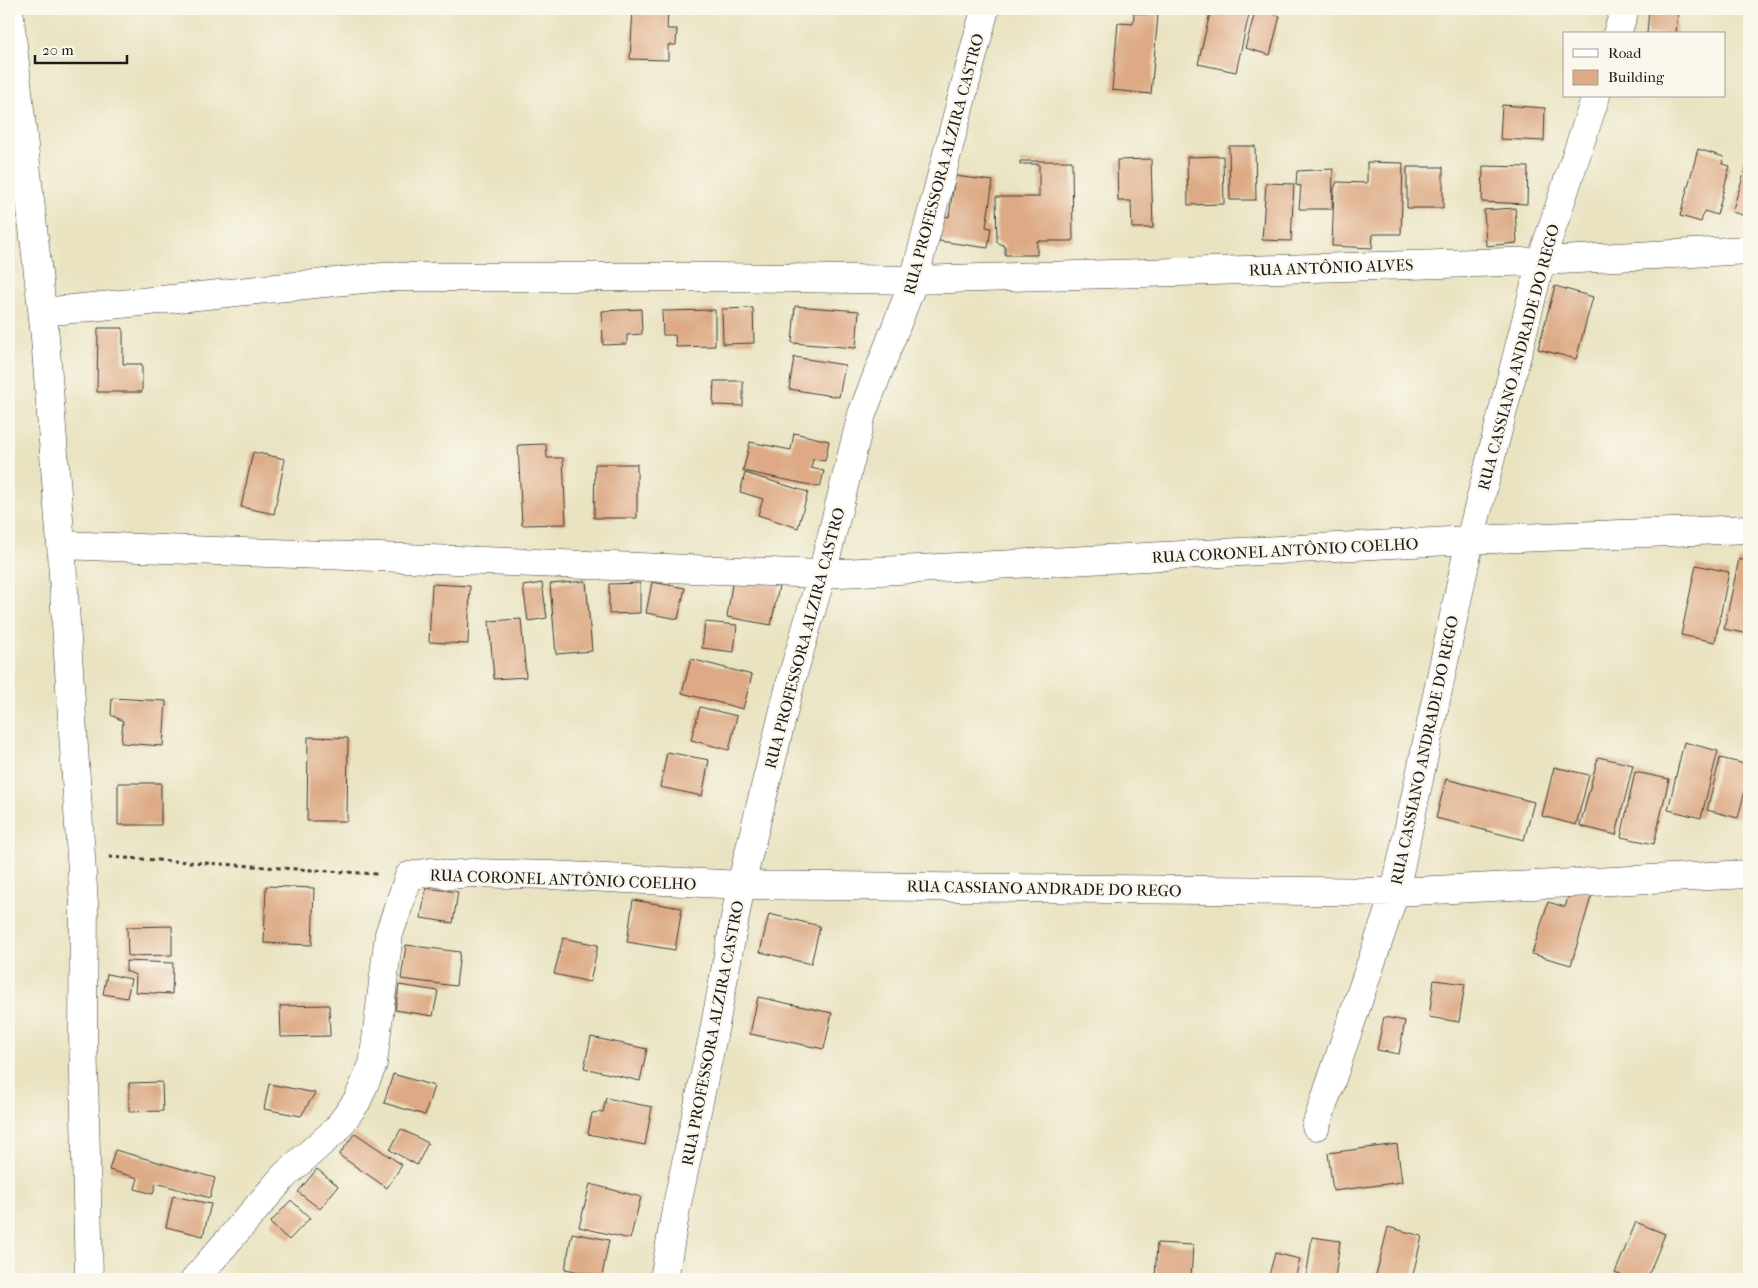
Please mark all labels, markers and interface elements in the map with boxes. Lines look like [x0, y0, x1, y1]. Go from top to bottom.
street label: RUA PROFESSORA ALZIRA CASTRO [899, 31, 988, 297]
scale bar [35, 32, 128, 64]
legend [1563, 32, 1726, 98]
text: 20 m [42, 41, 74, 59]
text: Road [1608, 44, 1642, 62]
text: Building [1608, 68, 1665, 86]
street label: RUA CASSIANO ANDRADE DO REGO [1474, 222, 1563, 492]
street label: RUA ANTÔNIO ALVES [1248, 254, 1414, 280]
street label: RUA PROFESSORA ALZIRA CASTRO [760, 505, 849, 771]
street label: RUA CORONEL ANTÔNIO COELHO [1151, 533, 1419, 567]
street label: RUA CASSIANO ANDRADE DO REGO [1387, 614, 1462, 887]
street label: RUA CORONEL ANTÔNIO COELHO [429, 864, 697, 894]
street label: RUA CASSIANO ANDRADE DO REGO [906, 877, 1182, 900]
street label: RUA PROFESSORA ALZIRA CASTRO [677, 899, 748, 1167]

